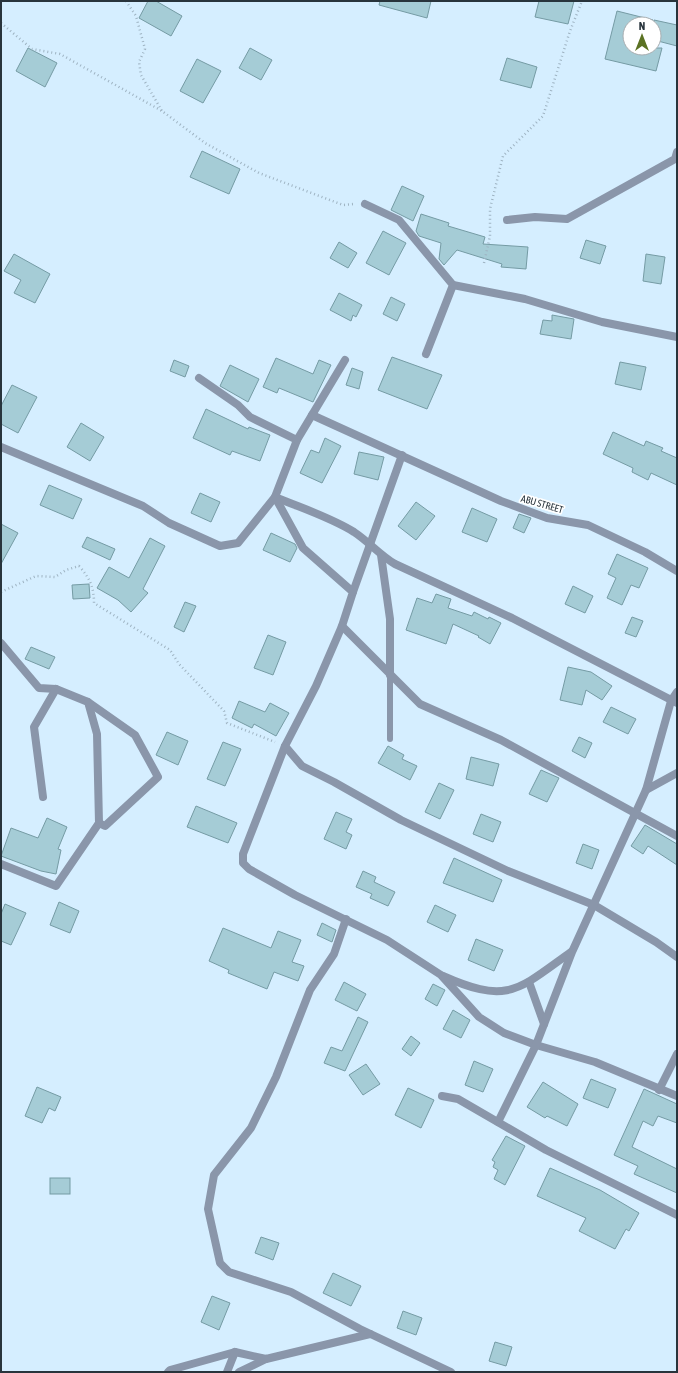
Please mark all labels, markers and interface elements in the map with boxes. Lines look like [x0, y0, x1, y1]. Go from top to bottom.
north arrow [622, 16, 662, 56]
text: N [639, 20, 645, 32]
street label: ABU STREET [520, 493, 565, 515]

